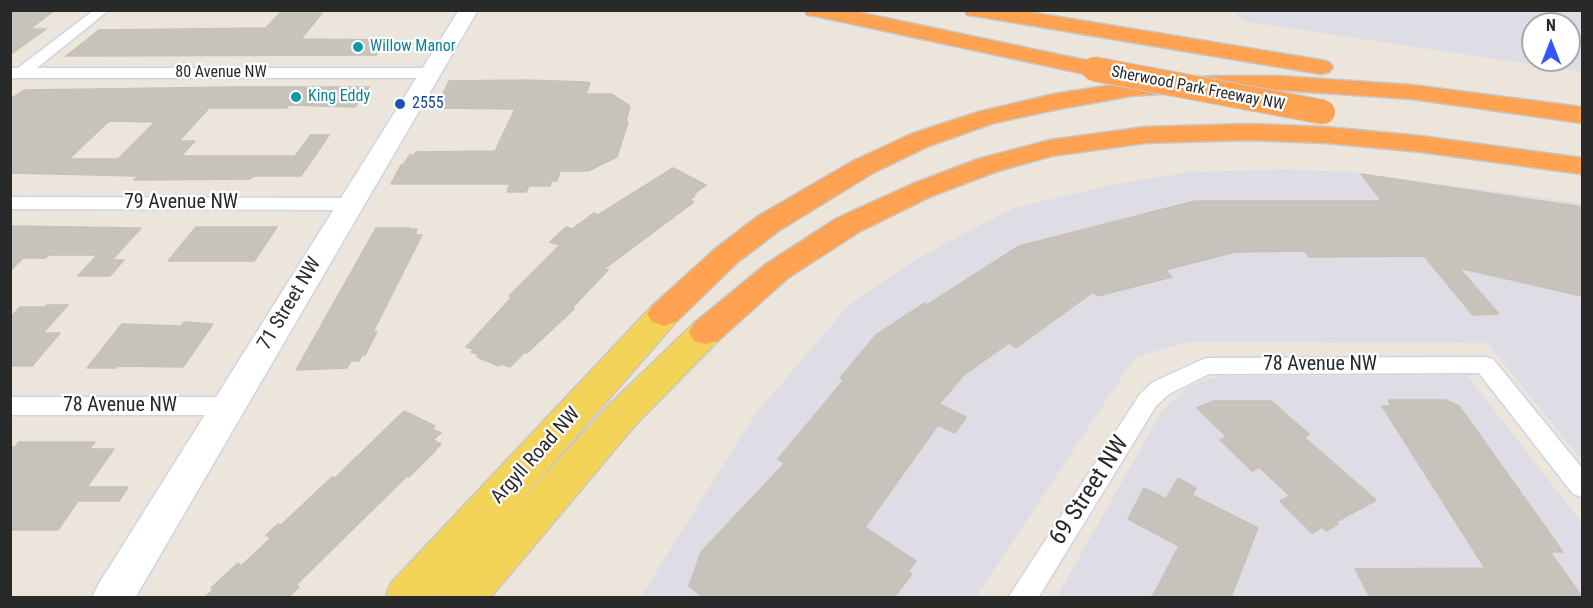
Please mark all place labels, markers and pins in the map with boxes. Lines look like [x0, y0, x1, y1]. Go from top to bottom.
place label: Willow Manor [370, 37, 456, 57]
marker: Willow Manor [351, 40, 365, 54]
place label: King Eddy [308, 87, 370, 107]
marker: King Eddy [289, 90, 303, 104]
place label: 2555 [412, 94, 444, 114]
marker: 2555 [393, 97, 407, 111]

